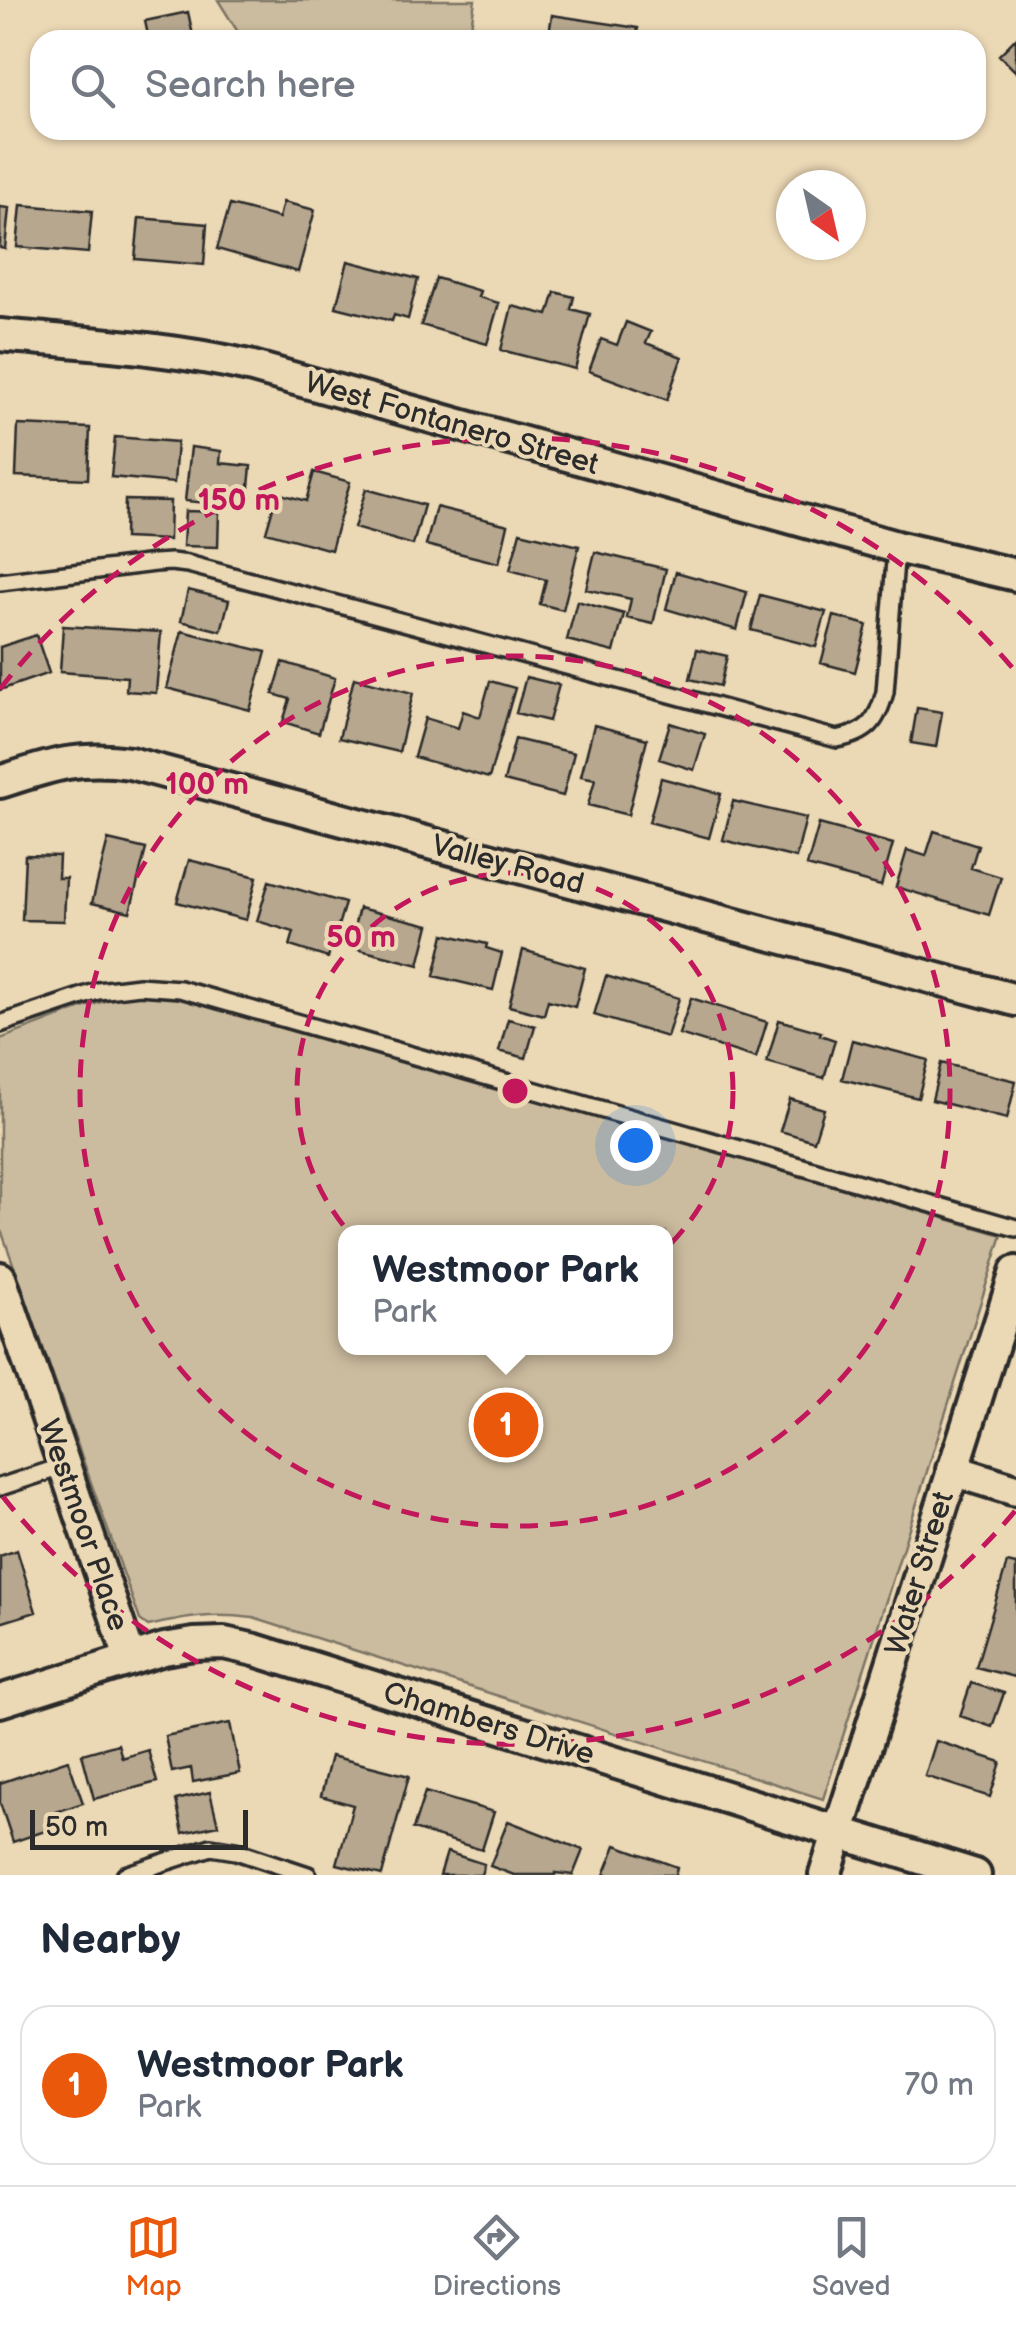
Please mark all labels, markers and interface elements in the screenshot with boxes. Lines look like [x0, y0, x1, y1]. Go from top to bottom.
search box [30, 30, 986, 140]
icon: search [65, 58, 120, 113]
text: Search here [145, 63, 356, 108]
north arrow [776, 170, 866, 260]
street label: West Fontanero Street [301, 365, 603, 483]
text: 150 m [198, 483, 280, 519]
text: 100 m [165, 767, 249, 803]
street label: Valley Road [428, 827, 588, 903]
text: 50 m [326, 920, 396, 956]
centre of rings [497, 1073, 533, 1109]
your location [610, 1120, 661, 1171]
popup [338, 1225, 673, 1355]
text: Westmoor Park [372, 1248, 639, 1293]
text: Park [372, 1293, 436, 1332]
pin: 1 [474, 1388, 538, 1462]
street label: Westmoor Place [30, 1415, 136, 1636]
street label: Water Street [878, 1487, 962, 1660]
street label: Chambers Drive [379, 1675, 599, 1773]
scale bar [30, 1805, 248, 1850]
text: 50 m [45, 1811, 108, 1844]
text: Nearby [40, 1915, 180, 1966]
text: Westmoor Park [137, 2043, 404, 2088]
text: 1 [68, 2066, 81, 2105]
text: 70 m [904, 2066, 974, 2105]
text: Park [137, 2088, 201, 2127]
tab: Map [125, 2210, 182, 2303]
tab: Directions [432, 2210, 561, 2303]
tab: Saved [812, 2210, 891, 2303]

